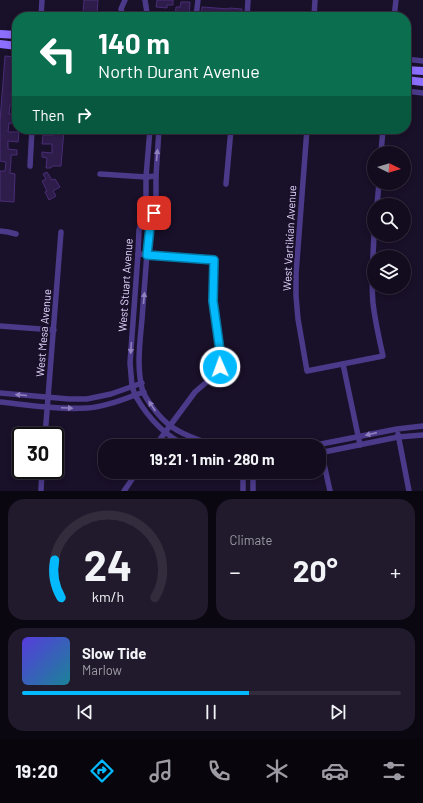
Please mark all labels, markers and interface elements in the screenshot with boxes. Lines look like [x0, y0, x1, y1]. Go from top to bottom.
text: 140 m [98, 26, 170, 60]
icon: left [32, 28, 84, 80]
text: North Durant Avenue [98, 60, 260, 82]
icon: right [73, 104, 95, 126]
text: Then [32, 106, 65, 124]
north arrow [367, 146, 411, 190]
map controls [367, 146, 411, 294]
one-way arrow [154, 149, 161, 161]
street label: West Vartikian Avenue [280, 185, 298, 291]
pin [137, 196, 171, 230]
button: search [367, 198, 411, 242]
icon: arrive [143, 202, 165, 224]
street label: West Stuart Avenue [115, 238, 135, 332]
button: layers [367, 250, 411, 294]
street label: West Mesa Avenue [33, 288, 53, 377]
one-way arrow [140, 292, 147, 304]
one-way arrow [128, 342, 134, 354]
position arrow [199, 346, 241, 388]
one-way arrow [15, 392, 28, 398]
one-way arrow [148, 401, 156, 411]
one-way arrow [61, 405, 74, 411]
speed limit sign: 30 [12, 427, 64, 479]
one-way arrow [364, 431, 377, 437]
text: 19:21 · 1 min · 280 m [150, 450, 274, 468]
text: Climate [230, 532, 273, 548]
text: 24 [84, 538, 132, 588]
text: 20° [293, 552, 338, 588]
text: − [230, 558, 241, 584]
text: + [390, 558, 401, 584]
text: km/h [92, 587, 124, 604]
text: Slow Tide [82, 644, 146, 662]
text: Marlow [82, 662, 122, 678]
icon: previous [74, 701, 96, 723]
icon: pause [200, 701, 222, 723]
icon: next [327, 701, 349, 723]
icon: directions [88, 757, 116, 785]
icon: music [147, 757, 175, 785]
icon: phone [205, 757, 233, 785]
icon: climate [263, 757, 291, 785]
icon: car [321, 757, 349, 785]
icon: filters [380, 757, 408, 785]
text: 19:20 [15, 760, 58, 782]

